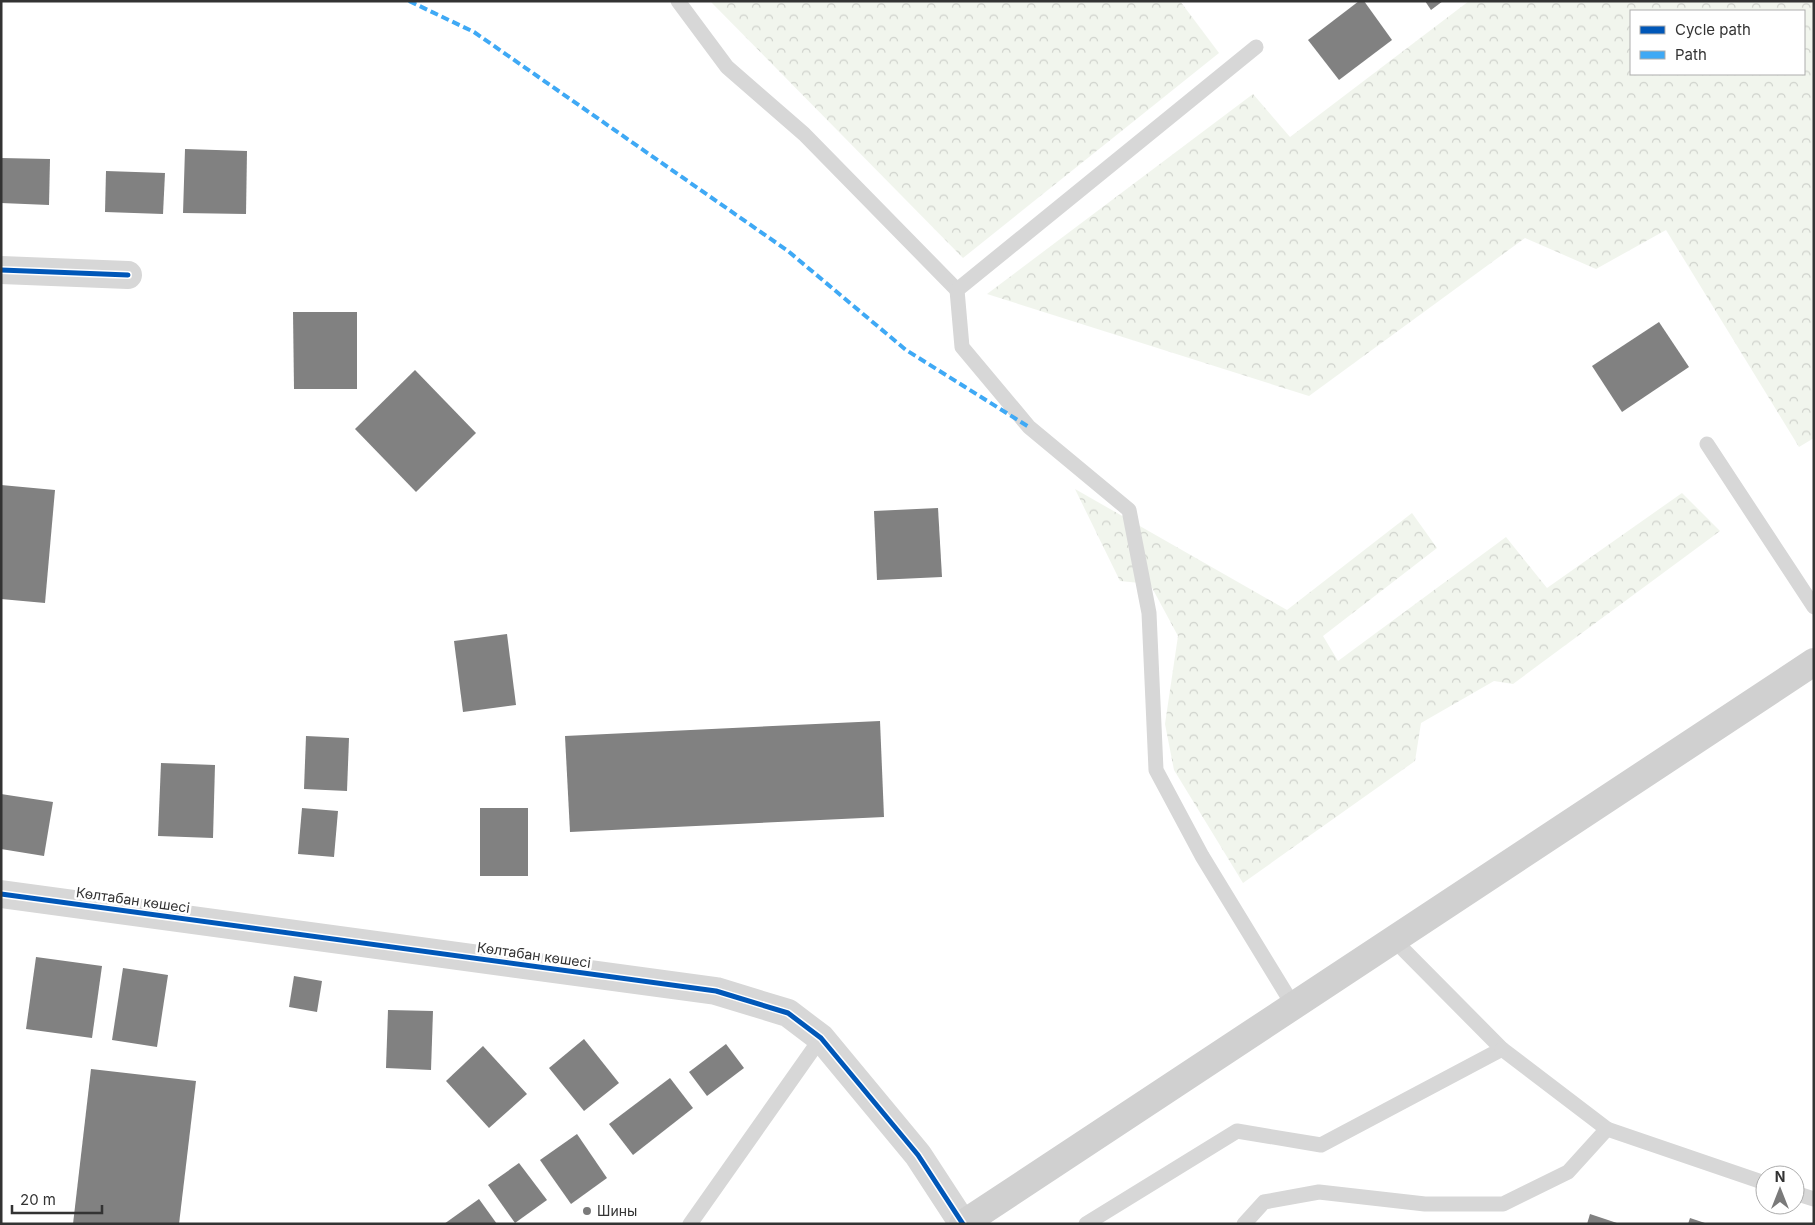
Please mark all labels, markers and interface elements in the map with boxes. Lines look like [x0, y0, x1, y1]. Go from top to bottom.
legend [1630, 10, 1805, 75]
text: Cycle path [1675, 20, 1751, 39]
text: Path [1675, 45, 1707, 64]
street label: Көлтабан көшесі [75, 883, 191, 916]
street label: Көлтабан көшесі [476, 938, 592, 971]
north arrow [1755, 1165, 1805, 1215]
text: N [1775, 1168, 1785, 1185]
scale bar [12, 1182, 102, 1214]
text: 20 m [20, 1190, 56, 1209]
place label: Шины [597, 1202, 637, 1219]
marker: Шины [581, 1205, 593, 1217]

